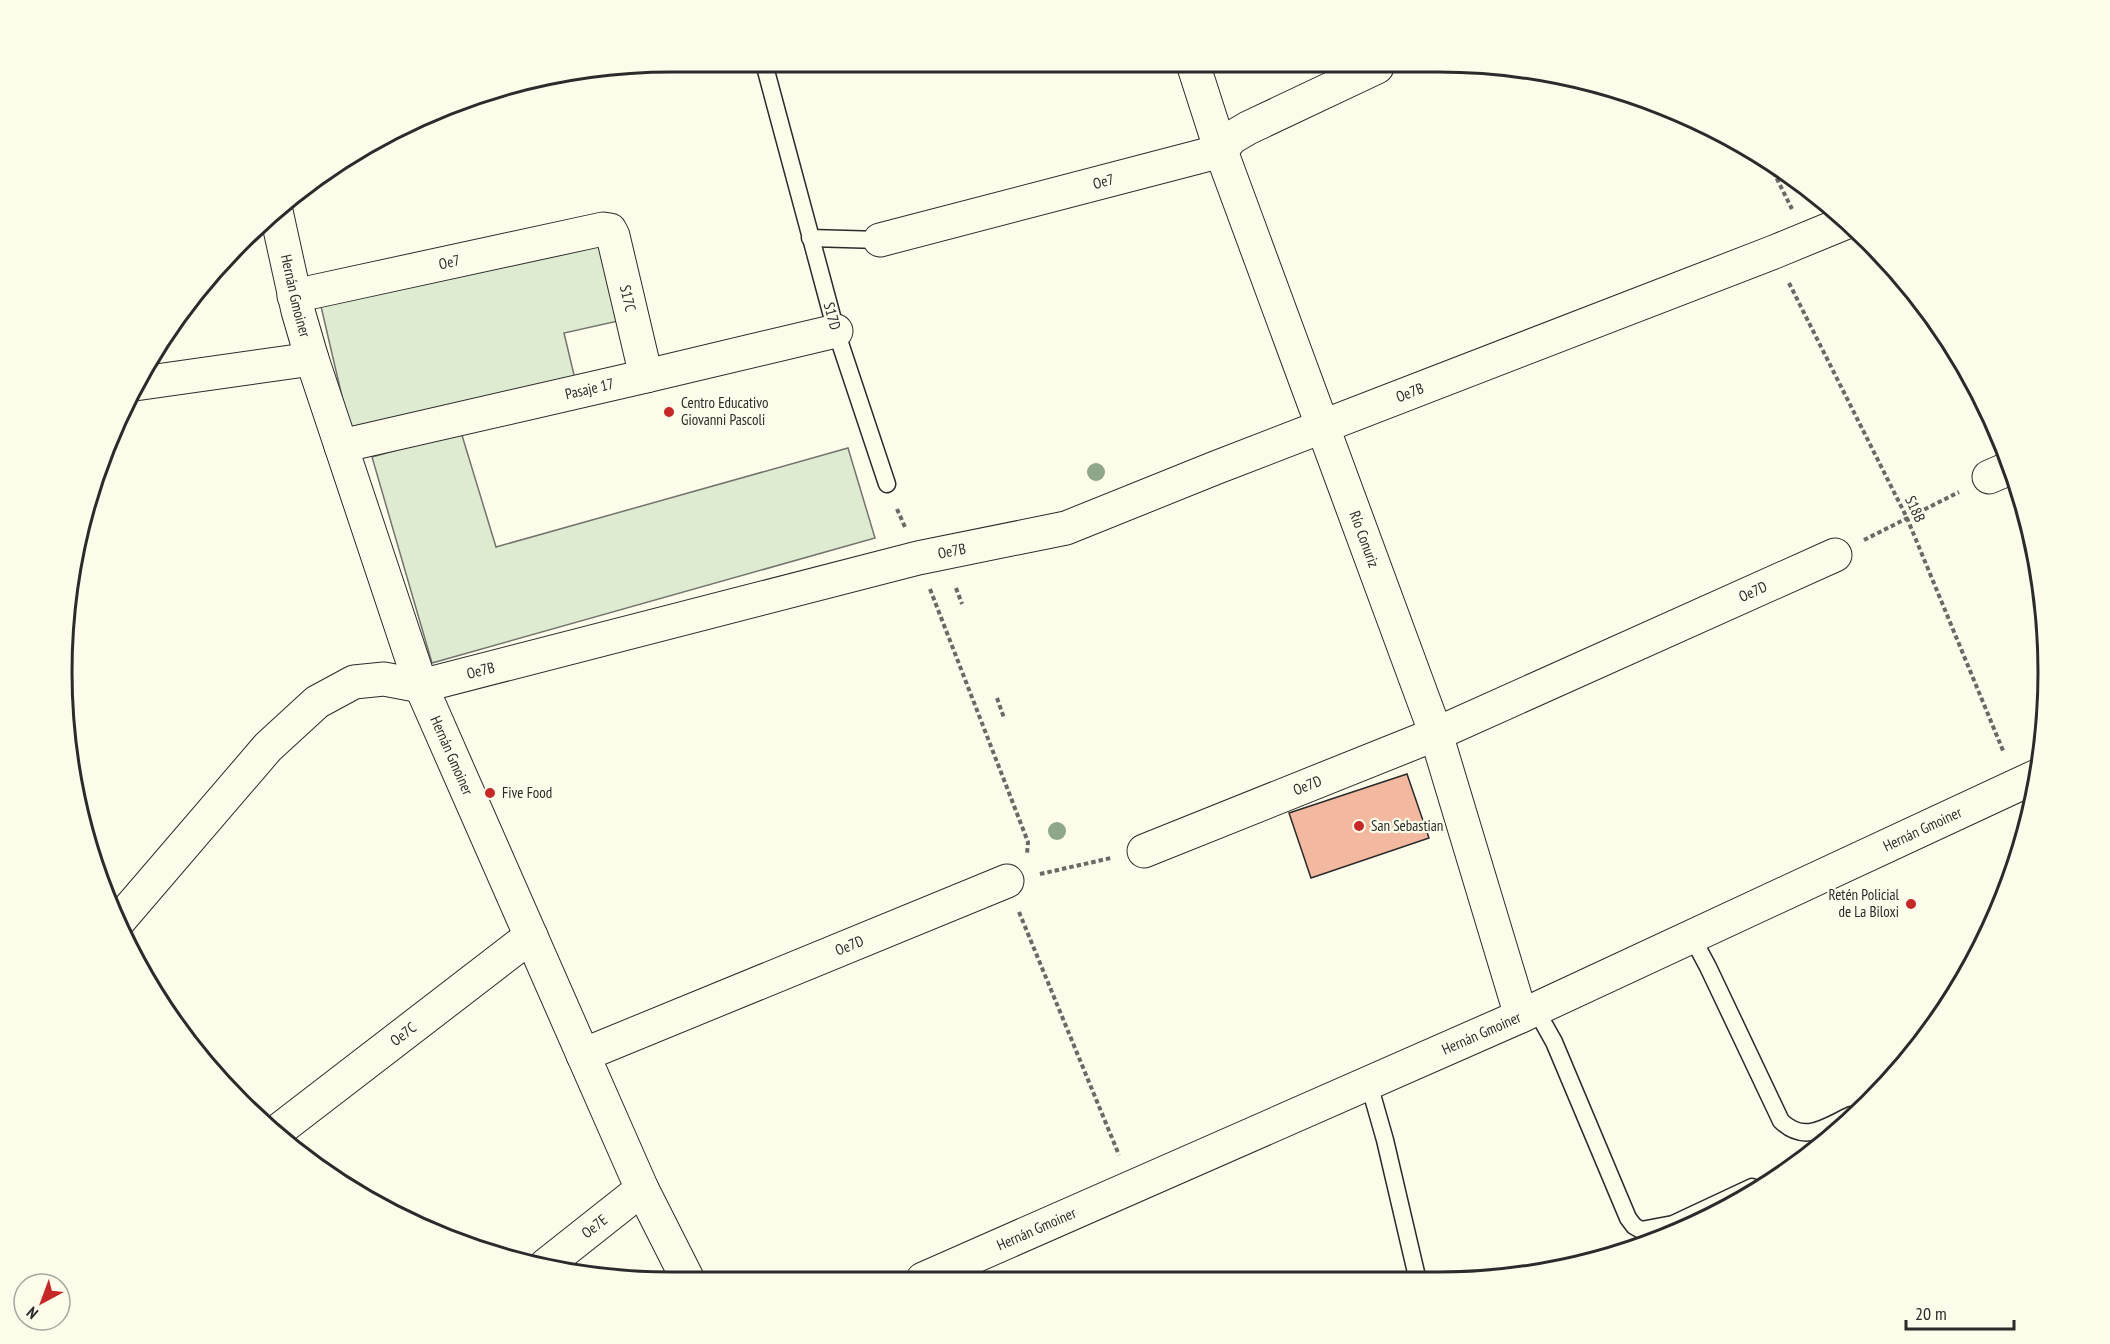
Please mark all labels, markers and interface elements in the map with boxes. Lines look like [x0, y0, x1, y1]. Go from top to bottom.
street label: Oe7 [1091, 169, 1116, 193]
street label: Oe7 [437, 250, 462, 273]
street label: Hernán Gmoiner [277, 253, 315, 340]
street label: S17C [616, 283, 641, 314]
street label: S17D [820, 300, 845, 332]
street label: Pasaje 17 [563, 374, 616, 403]
street label: Oe7B [1393, 378, 1426, 406]
place label: Centro Educativo Giovanni Pascoli [681, 393, 769, 429]
marker: Centro Educativo Giovanni Pascoli [662, 405, 676, 419]
street label: S18B [1901, 493, 1930, 525]
street label: Río Conuriz [1346, 508, 1384, 570]
street label: Oe7B [936, 539, 967, 563]
street label: Oe7D [1736, 577, 1770, 606]
street label: Oe7B [465, 657, 497, 683]
street label: Hernán Gmoiner [426, 713, 478, 799]
street label: Oe7D [1290, 771, 1324, 799]
place label: Five Food [502, 783, 552, 802]
marker: Five Food [483, 786, 497, 800]
street label: Hernán Gmoiner [1880, 802, 1965, 855]
place label: San Sebastian [1371, 816, 1443, 835]
marker: San Sebastian [1352, 819, 1366, 833]
place label: Retén Policial de La Biloxi [1829, 885, 1899, 921]
marker: Retén Policial de La Biloxi [1904, 897, 1918, 911]
street label: Oe7D [832, 931, 866, 960]
street label: Hernán Gmoiner [1439, 1007, 1525, 1059]
street label: Oe7C [386, 1018, 420, 1050]
street label: Hernán Gmoiner [994, 1203, 1080, 1254]
street label: Oe7E [578, 1210, 611, 1242]
north arrow [12, 1272, 72, 1332]
scale bar [1906, 1293, 2014, 1331]
text: 20 m [1915, 1302, 1947, 1325]
text: N [22, 1303, 42, 1324]

